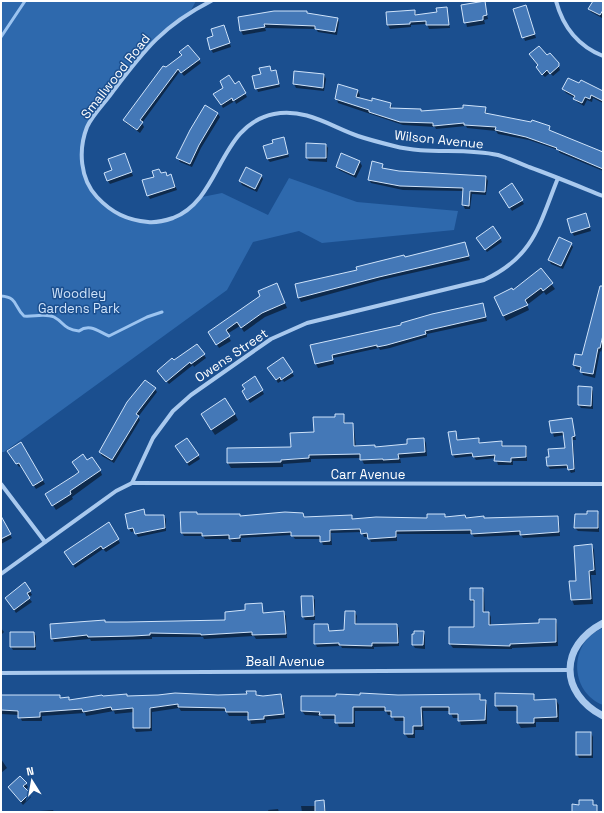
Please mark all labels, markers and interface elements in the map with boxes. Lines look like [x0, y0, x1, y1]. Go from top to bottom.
street label: Smallwood Road [77, 31, 154, 122]
street label: Wilson Avenue [393, 126, 484, 153]
park label: Woodley Gardens Park [38, 285, 120, 317]
street label: Owens Street [191, 325, 271, 386]
street label: Carr Avenue [331, 466, 405, 483]
street label: Beall Avenue [245, 653, 325, 670]
north arrow [12, 761, 52, 801]
text: N [25, 764, 35, 779]

